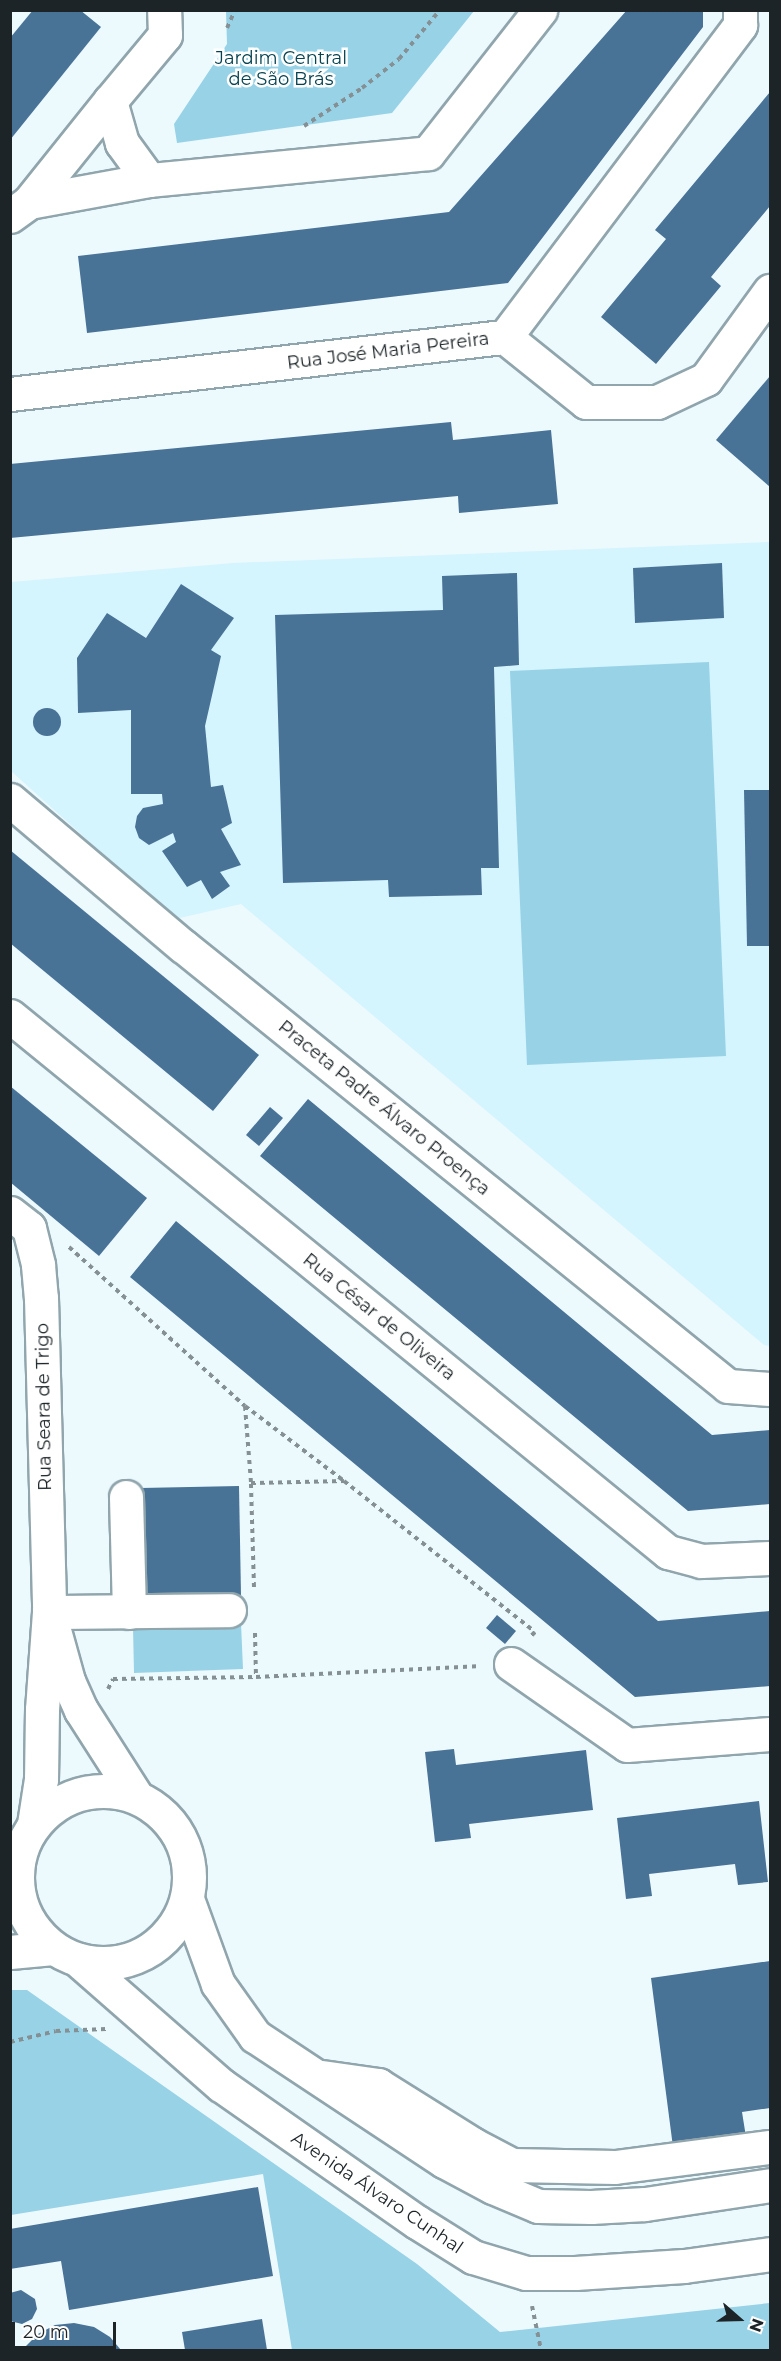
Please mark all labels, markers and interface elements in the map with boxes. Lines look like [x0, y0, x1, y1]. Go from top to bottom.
park label: Jardim Central de São Brás [215, 48, 347, 90]
street label: Rua José Maria Pereira [286, 328, 490, 374]
street label: Praceta Padre Álvaro Proença [274, 1016, 494, 1200]
street label: Rua César de Oliveira [298, 1249, 460, 1385]
street label: Rua Seara de Trigo [32, 1323, 56, 1491]
street label: Avenida Álvaro Cunhal [287, 2127, 467, 2259]
north arrow [709, 2289, 769, 2349]
scale bar [15, 2310, 118, 2348]
text: N [745, 2316, 768, 2335]
text: 20 m [23, 2321, 69, 2343]

